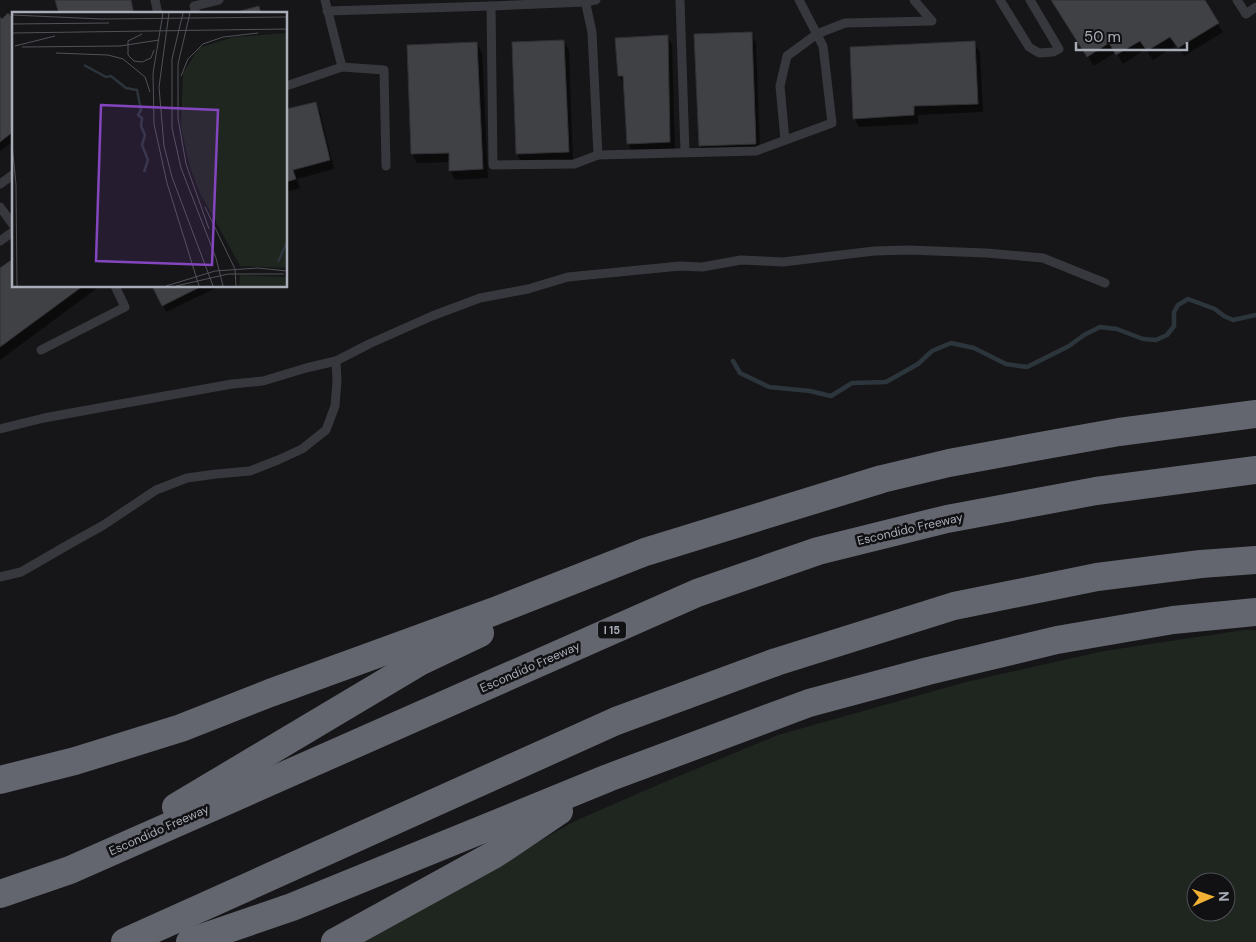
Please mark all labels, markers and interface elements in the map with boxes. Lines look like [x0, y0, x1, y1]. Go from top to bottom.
inset map [12, 12, 288, 288]
scale bar [1076, 20, 1187, 52]
text: 50 m [1084, 27, 1121, 47]
street label: Escondido Freeway [856, 509, 965, 549]
road number: I 15 [598, 622, 626, 638]
street label: Escondido Freeway [477, 638, 583, 696]
street label: Escondido Freeway [106, 801, 212, 859]
north arrow [1186, 872, 1236, 922]
text: N [1215, 891, 1233, 902]

